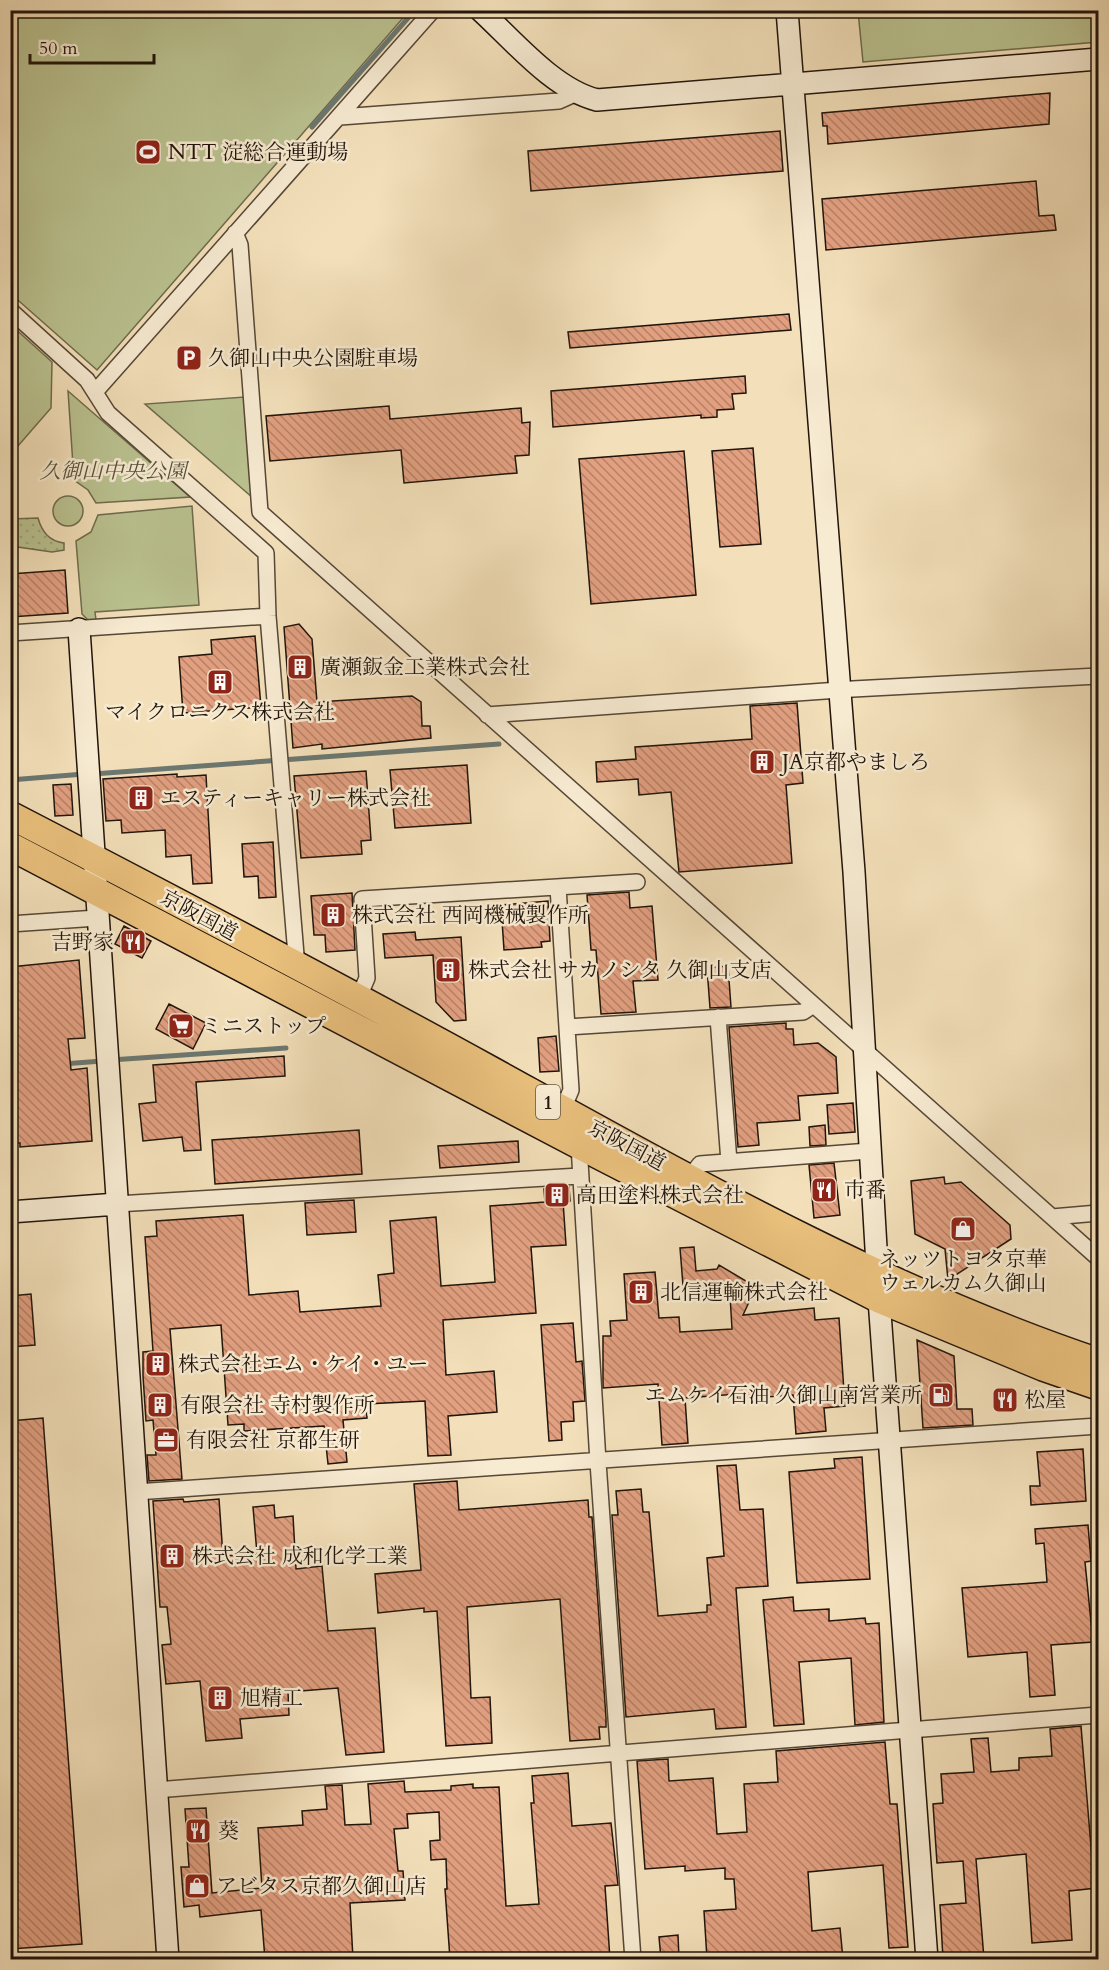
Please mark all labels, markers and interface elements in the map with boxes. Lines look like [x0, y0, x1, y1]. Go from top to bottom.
scale bar [30, 27, 154, 65]
text: 50 m [39, 36, 78, 61]
sports icon: NTT 淀総合運動場 [133, 137, 163, 167]
place label: NTT 淀総合運動場 [168, 138, 348, 167]
parking icon: 久御山中央公園駐車場 [174, 343, 204, 373]
place label: 久御山中央公園駐車場 [208, 344, 418, 373]
park label: 久御山中央公園 [40, 457, 189, 486]
building icon: 廣瀬鈑金工業株式会社 [285, 652, 315, 682]
place label: 廣瀬鈑金工業株式会社 [320, 653, 530, 682]
building icon: マイクロニクス株式会社 [205, 667, 235, 697]
place label: マイクロニクス株式会社 [105, 698, 335, 727]
building icon: JA京都やましろ [747, 747, 777, 777]
place label: JA京都やましろ [779, 748, 930, 777]
building icon: エスティーキャリー株式会社 [126, 783, 156, 813]
place label: エスティーキャリー株式会社 [160, 784, 431, 813]
street label: 京阪国道 [155, 883, 243, 948]
building icon: 株式会社 西岡機械製作所 [318, 900, 348, 930]
place label: 株式会社 西岡機械製作所 [352, 901, 589, 930]
restaurant icon: 吉野家 [118, 927, 148, 957]
place label: 吉野家 [51, 928, 114, 957]
building icon: 株式会社 サカノシタ 久御山支店 [433, 955, 463, 985]
place label: 株式会社 サカノシタ 久御山支店 [468, 956, 771, 985]
supermarket icon: ミニストップ [166, 1011, 196, 1041]
place label: ミニストップ [201, 1012, 326, 1041]
road number: 1 [536, 1085, 560, 1119]
street label: 京阪国道 [583, 1113, 671, 1178]
restaurant icon: 市番 [809, 1175, 839, 1205]
place label: 市番 [844, 1176, 886, 1205]
building icon: 高田塗料株式会社 [542, 1180, 572, 1210]
place label: 高田塗料株式会社 [576, 1181, 744, 1210]
shop icon: ネッツトヨタ京華 ウェルカム久御山 [948, 1214, 978, 1244]
place label: ネッツトヨタ京華 ウェルカム久御山 [879, 1245, 1047, 1298]
building icon: 北信運輸株式会社 [626, 1277, 656, 1307]
place label: 北信運輸株式会社 [660, 1278, 828, 1307]
building icon: 株式会社エム・ケイ・ユー [143, 1349, 173, 1379]
place label: 株式会社エム・ケイ・ユー [178, 1350, 429, 1379]
fuel station icon: エムケイ石油 久御山南営業所 [926, 1380, 956, 1410]
place label: エムケイ石油 久御山南営業所 [645, 1381, 922, 1410]
restaurant icon: 松屋 [990, 1385, 1020, 1415]
place label: 松屋 [1024, 1386, 1066, 1415]
building icon: 有限会社 寺村製作所 [145, 1390, 175, 1420]
place label: 有限会社 寺村製作所 [180, 1391, 375, 1420]
office icon: 有限会社 京都生研 [151, 1425, 181, 1455]
place label: 有限会社 京都生研 [186, 1426, 360, 1455]
building icon: 株式会社 成和化学工業 [157, 1541, 187, 1571]
place label: 株式会社 成和化学工業 [192, 1542, 408, 1571]
building icon: 旭精工 [205, 1683, 235, 1713]
place label: 旭精工 [240, 1684, 303, 1713]
restaurant icon: 葵 [183, 1816, 213, 1846]
place label: 葵 [218, 1817, 239, 1846]
shop icon: アビタス京都久御山店 [182, 1871, 212, 1901]
place label: アビタス京都久御山店 [216, 1872, 426, 1901]

